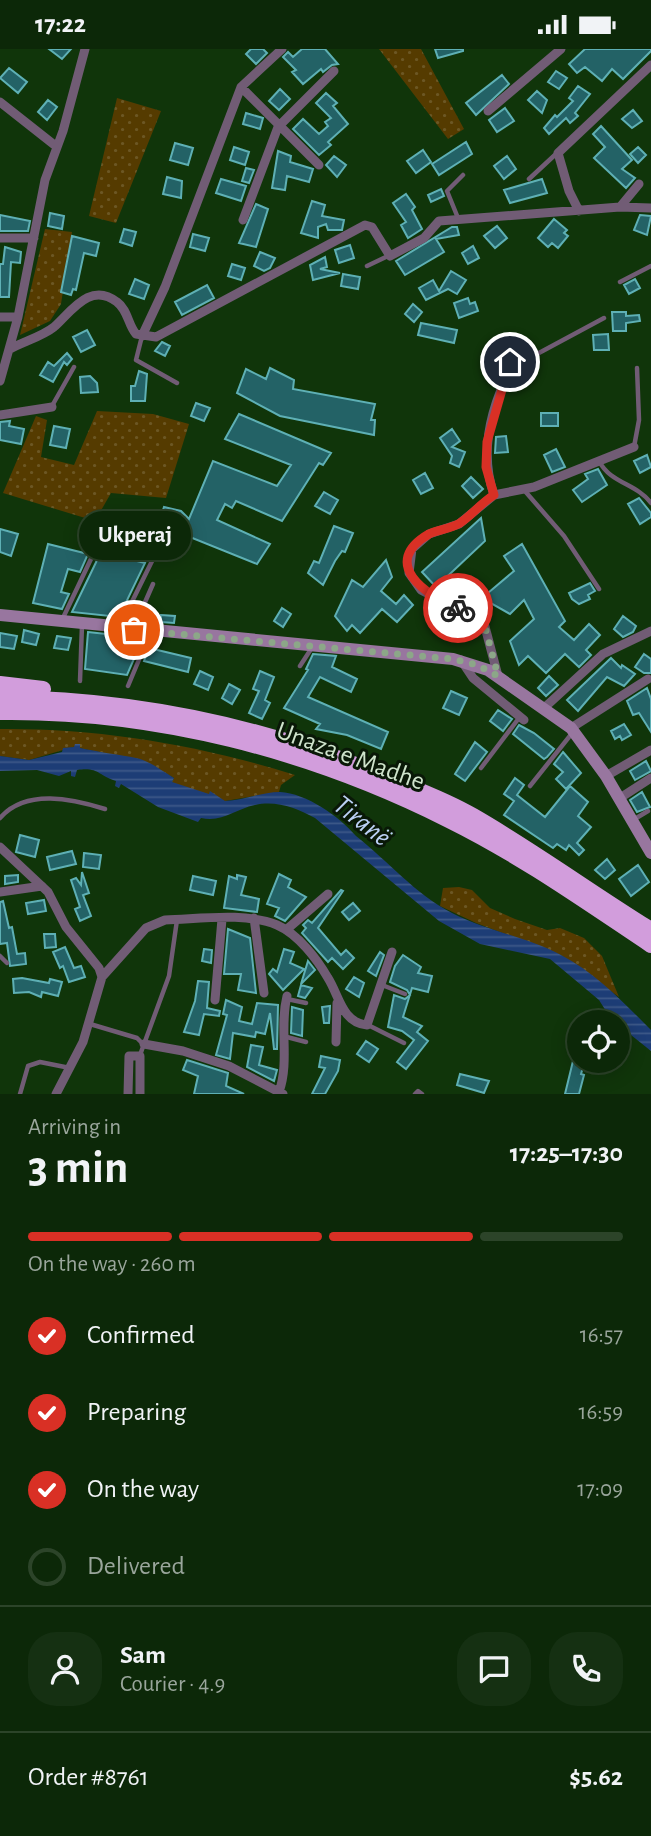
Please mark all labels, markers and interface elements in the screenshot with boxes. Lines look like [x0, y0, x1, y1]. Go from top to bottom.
text: 17:22 [35, 11, 86, 37]
pin [480, 332, 540, 392]
icon: home [491, 343, 529, 381]
callout: Ukperaj [78, 511, 190, 560]
text: Ukperaj [98, 524, 172, 547]
courier [423, 573, 493, 643]
icon: bike [439, 589, 477, 627]
pin [104, 600, 164, 660]
icon: bag [115, 611, 153, 649]
street label: Unaza e Madhe [273, 717, 428, 795]
water label: Tiranë [328, 791, 396, 853]
map controls [567, 1010, 630, 1073]
button: locate [567, 1010, 630, 1073]
text: Arriving in [28, 1116, 121, 1139]
text: 17:25–17:30 [510, 1140, 623, 1166]
text: 3 min [28, 1145, 128, 1191]
text: On the way · 260 m [28, 1253, 196, 1276]
icon: check [28, 1317, 66, 1355]
text: Confirmed [87, 1322, 195, 1348]
text: 16:57 [580, 1324, 623, 1347]
icon: check [28, 1394, 66, 1432]
text: Preparing [87, 1399, 186, 1425]
text: 16:59 [579, 1401, 623, 1424]
icon: check [28, 1471, 66, 1509]
text: On the way [87, 1476, 199, 1502]
text: 17:09 [577, 1478, 623, 1501]
text: Delivered [87, 1553, 185, 1579]
button: person [28, 1632, 102, 1706]
button: chat [457, 1632, 531, 1706]
button: phone [549, 1632, 623, 1706]
text: Sam [120, 1642, 166, 1668]
text: Courier · 4.9 [120, 1673, 225, 1696]
text: Order #8761 [28, 1764, 149, 1790]
text: $5.62 [569, 1764, 623, 1790]

